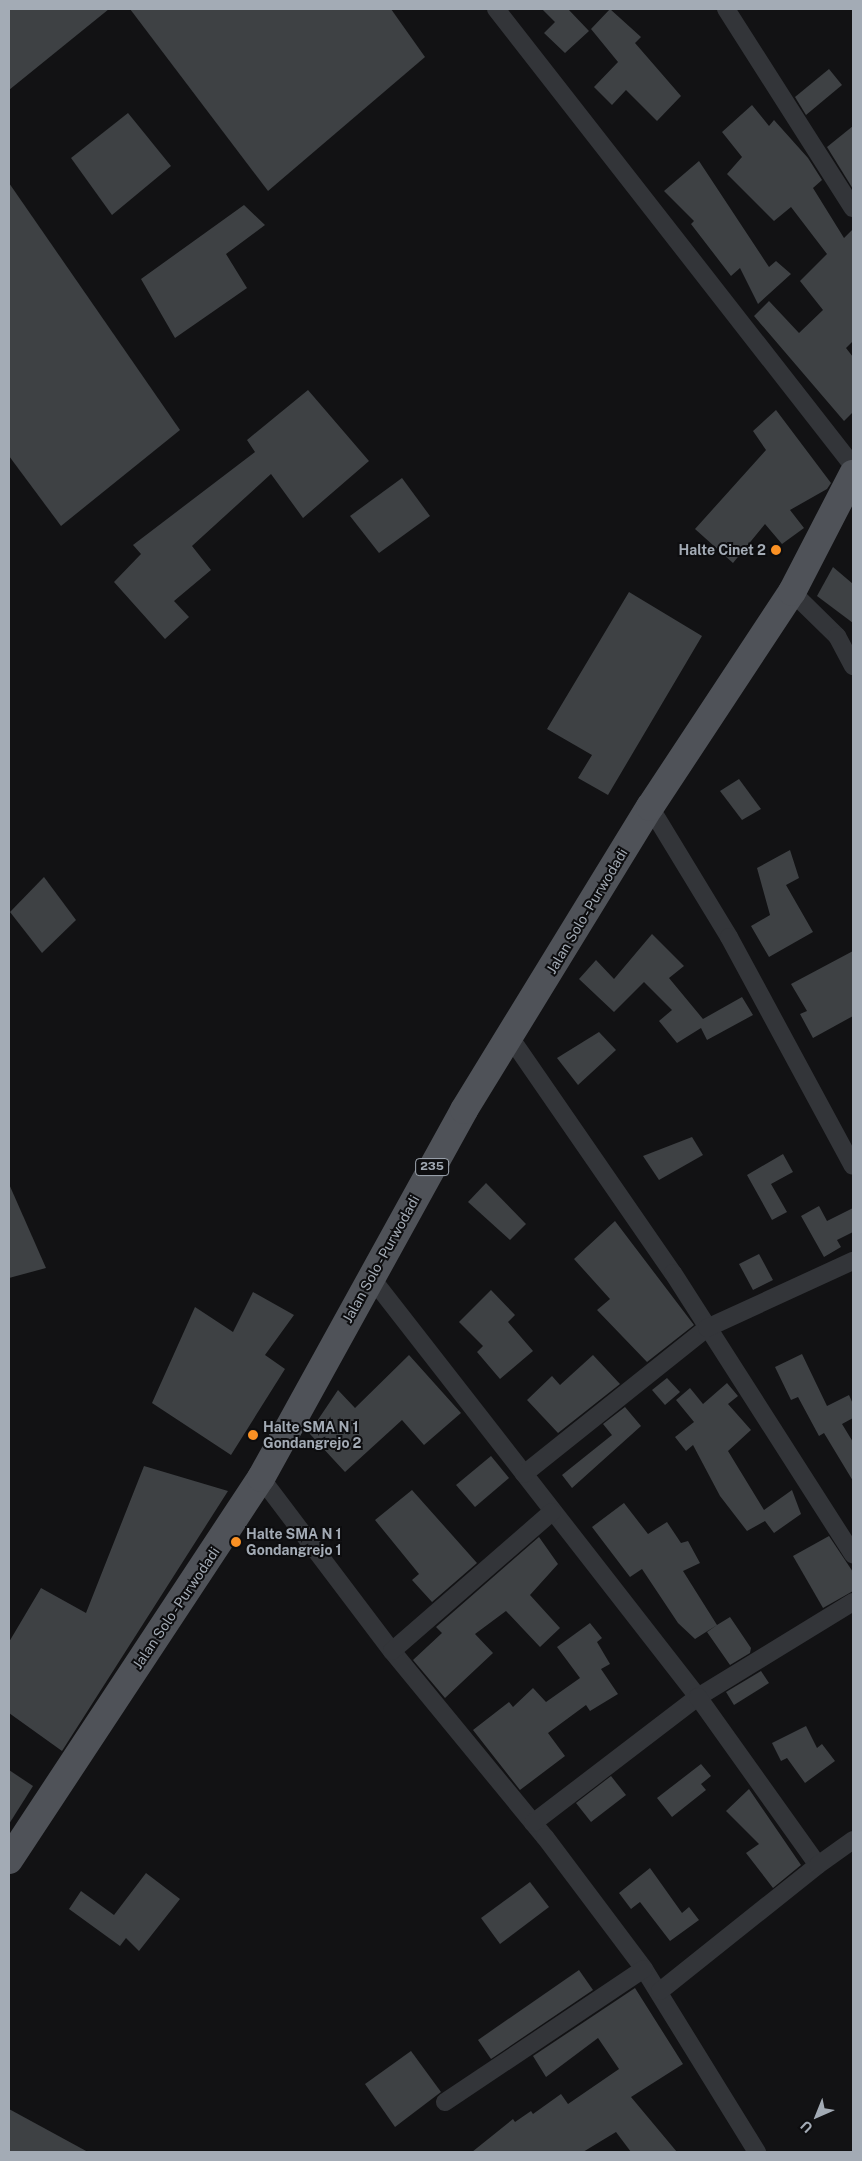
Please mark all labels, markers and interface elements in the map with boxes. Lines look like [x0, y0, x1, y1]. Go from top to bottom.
place label: Halte Cinet 2 [679, 542, 766, 558]
marker: Halte Cinet 2 [770, 544, 782, 556]
street label: Jalan Solo - Purwodadi [542, 844, 632, 978]
road number: 235 [414, 1158, 450, 1176]
street label: Jalan Solo - Purwodadi [338, 1191, 424, 1327]
place label: Halte SMA N 1 Gondangrejo 2 [263, 1419, 362, 1451]
marker: Halte SMA N 1 Gondangrejo 2 [247, 1429, 259, 1441]
place label: Halte SMA N 1 Gondangrejo 1 [246, 1526, 342, 1558]
marker: Halte SMA N 1 Gondangrejo 1 [230, 1536, 242, 1548]
street label: Jalan Solo - Purwodadi [128, 1542, 224, 1674]
north arrow [792, 2091, 842, 2141]
text: U [797, 2118, 816, 2136]

